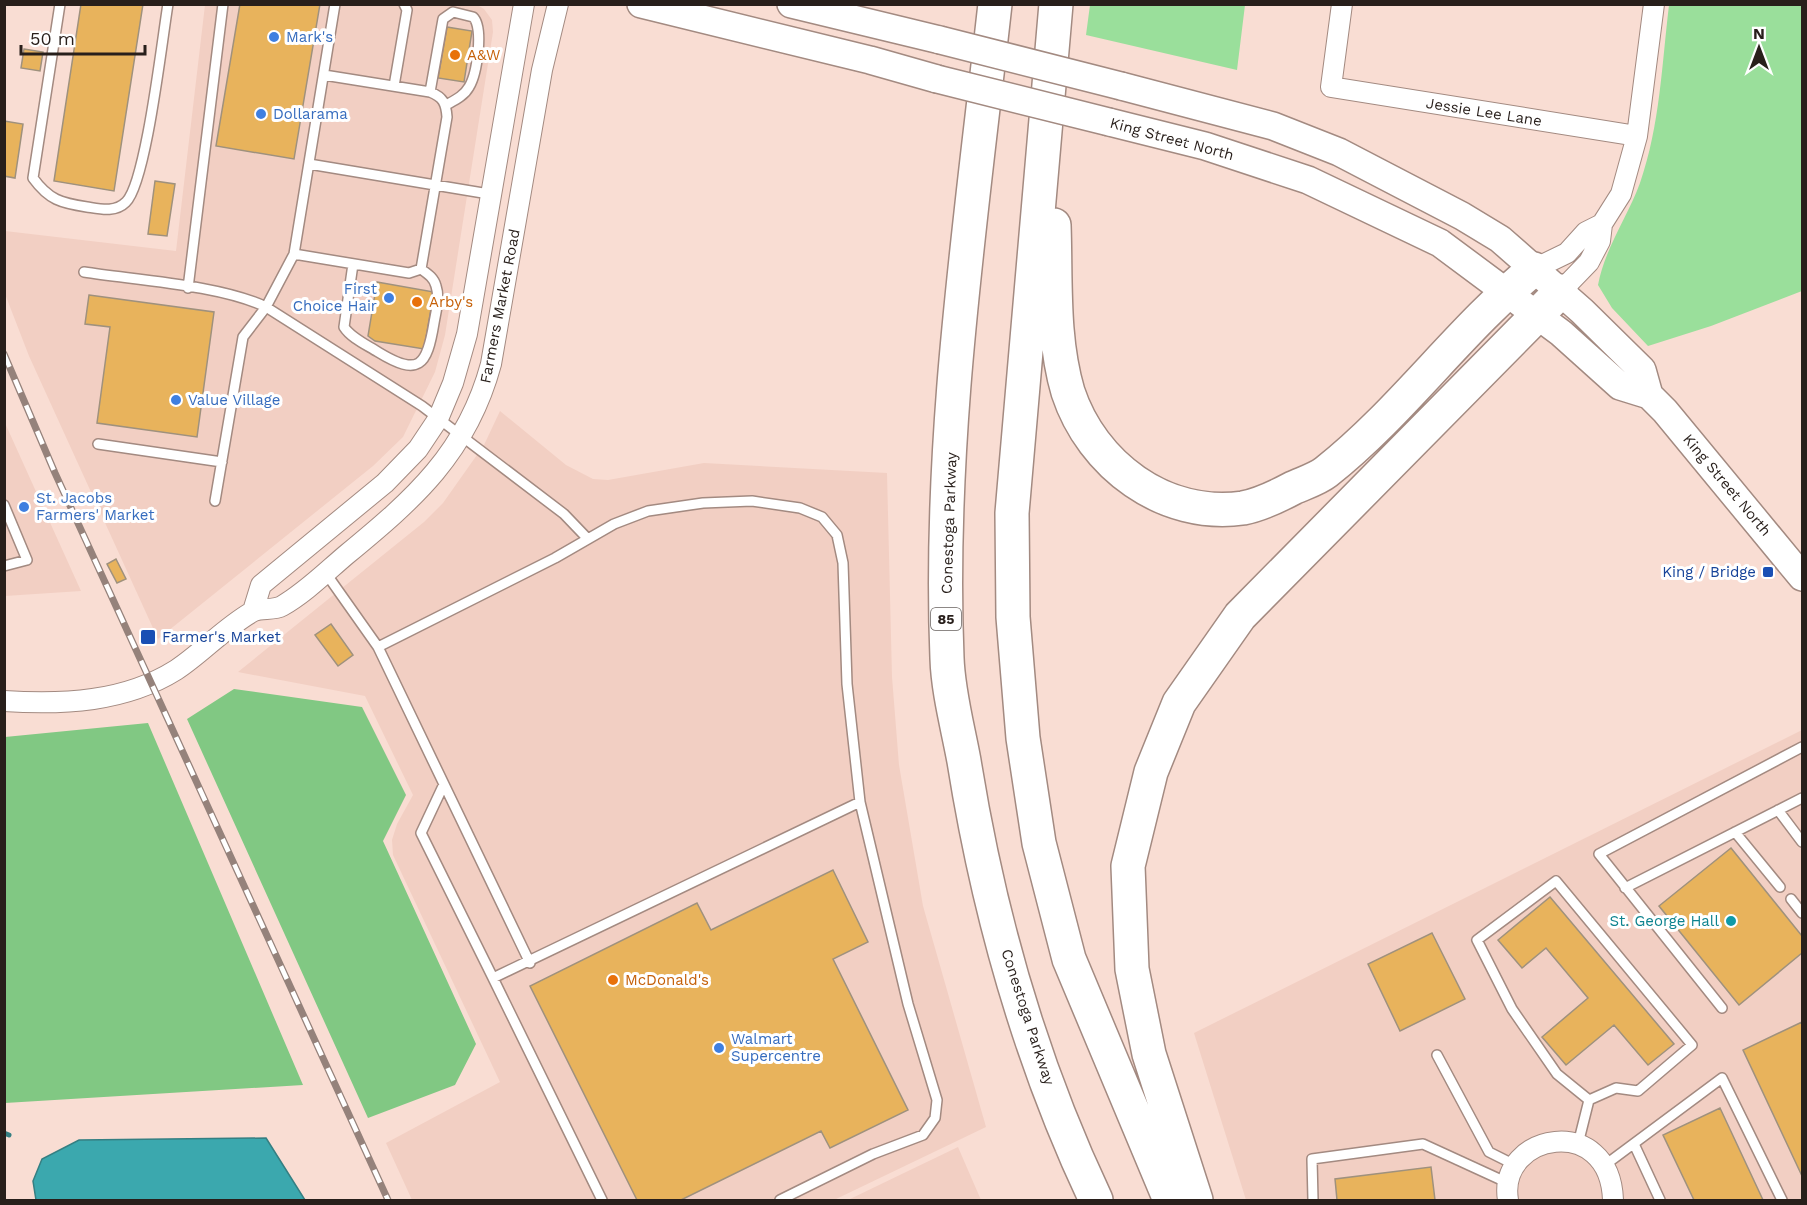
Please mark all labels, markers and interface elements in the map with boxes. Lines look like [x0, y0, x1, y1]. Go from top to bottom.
scale bar [21, 18, 146, 56]
north arrow [1729, 18, 1789, 78]
text: N [1753, 24, 1765, 43]
text: 50 m [30, 28, 75, 49]
place label: Mark's [286, 28, 333, 46]
marker: Mark's [267, 30, 281, 44]
place label: A&W [467, 46, 500, 64]
marker: A&W [448, 48, 462, 62]
street label: Jessie Lee Lane [1425, 94, 1543, 130]
place label: Dollarama [273, 105, 348, 123]
marker: Dollarama [254, 107, 268, 121]
street label: King Street North [1108, 114, 1236, 164]
street label: Farmers Market Road [476, 227, 524, 385]
place label: First Choice Hair [293, 280, 378, 315]
marker: First Choice Hair [382, 291, 396, 305]
place label: Arby's [429, 293, 473, 311]
marker: Arby's [410, 295, 424, 309]
place label: Value Village [188, 391, 280, 409]
marker: Value Village [169, 393, 183, 407]
street label: King Street North [1679, 430, 1775, 540]
street label: Conestoga Parkway [938, 451, 960, 594]
place label: St. Jacobs Farmers' Market [36, 489, 155, 524]
marker: St. Jacobs Farmers' Market [17, 500, 31, 514]
place label: King / Bridge [1662, 563, 1756, 581]
marker: King / Bridge [1761, 565, 1775, 579]
road number: 85 [931, 608, 961, 630]
marker: Farmer's Market [139, 628, 157, 646]
place label: Farmer's Market [162, 628, 281, 646]
place label: St. George Hall [1609, 912, 1719, 930]
marker: St. George Hall [1724, 914, 1738, 928]
street label: Conestoga Parkway [997, 947, 1059, 1088]
place label: McDonald's [625, 971, 709, 989]
marker: McDonald's [606, 973, 620, 987]
place label: Walmart Supercentre [731, 1030, 821, 1065]
marker: Walmart Supercentre [712, 1041, 726, 1055]

